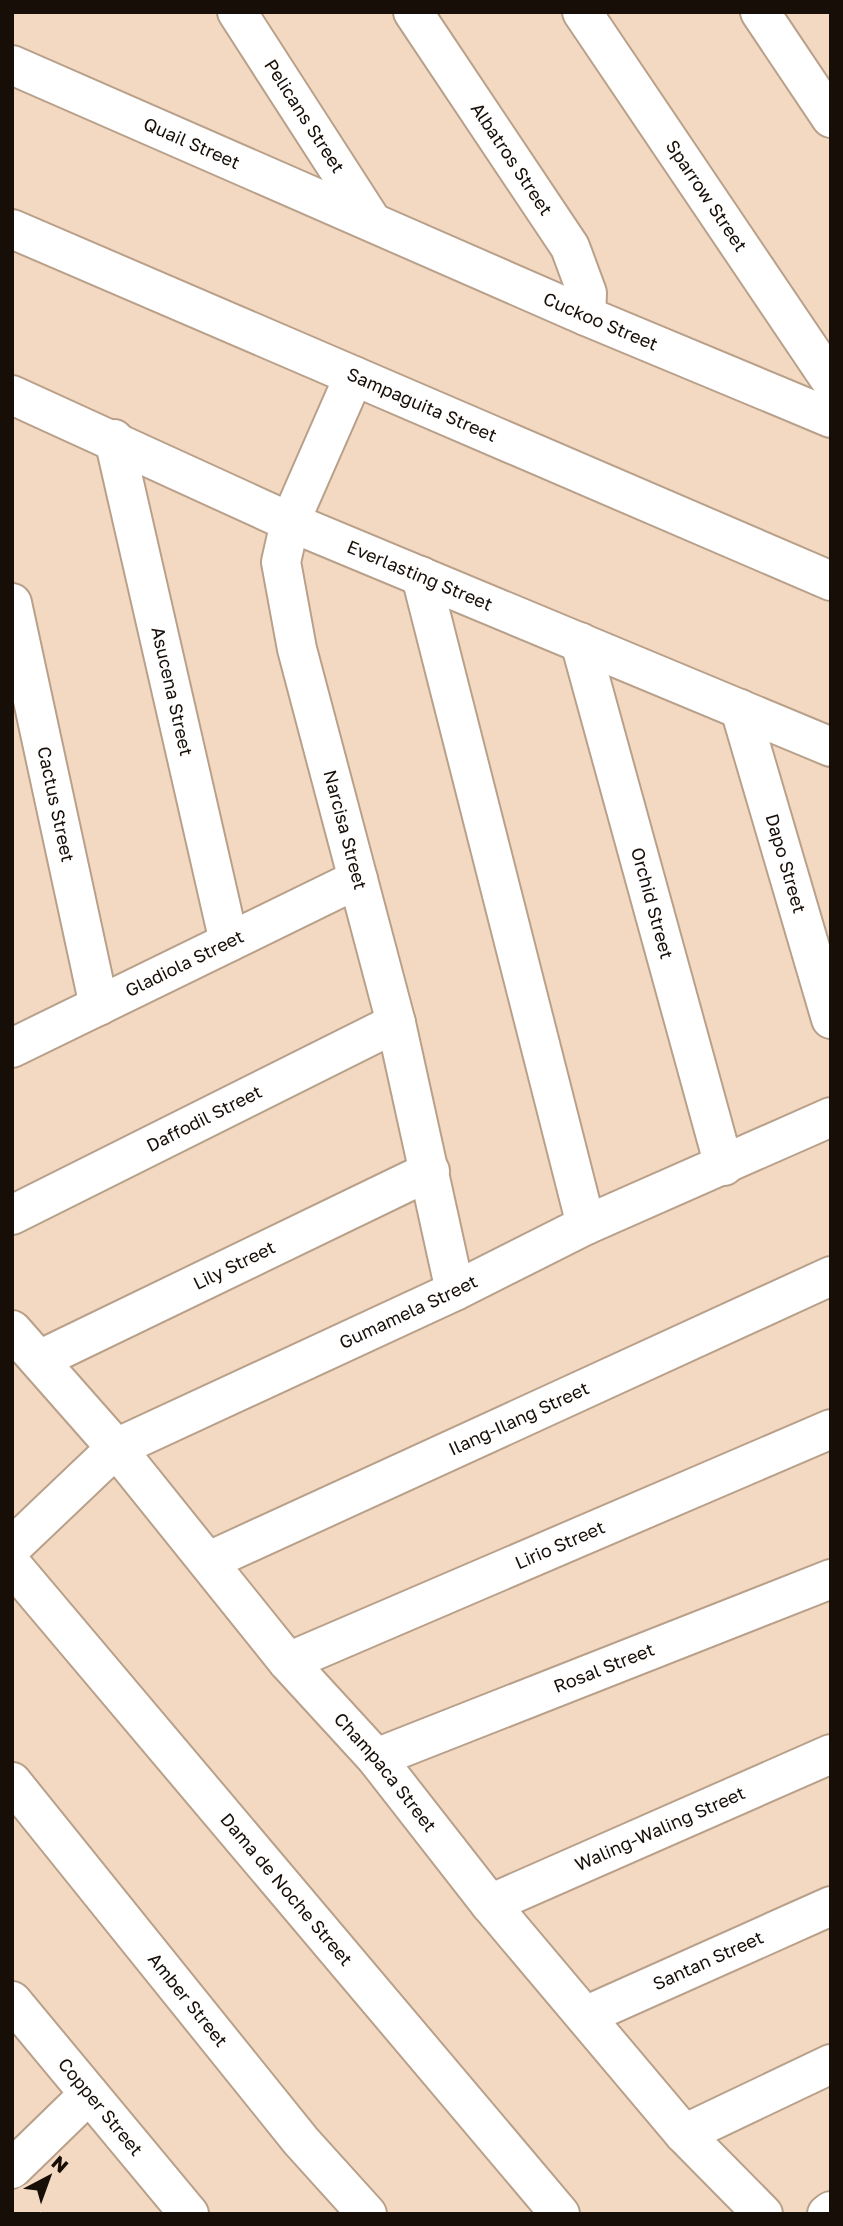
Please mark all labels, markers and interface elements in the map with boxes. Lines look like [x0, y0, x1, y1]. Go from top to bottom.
street label: Pelicans Street [260, 55, 350, 177]
street label: Albatros Street [467, 98, 558, 219]
street label: Quail Street [140, 112, 243, 173]
street label: Sparrow Street [662, 136, 752, 255]
street label: Cuckoo Street [540, 287, 661, 355]
street label: Sampaguita Street [344, 362, 500, 446]
street label: Everlasting Street [344, 535, 496, 615]
street label: Asucena Street [147, 625, 198, 758]
street label: Cactus Street [33, 744, 80, 864]
street label: Narcisa Street [319, 767, 372, 892]
street label: Dapo Street [761, 811, 811, 915]
street label: Orchid Street [627, 845, 679, 961]
street label: Gladiola Street [121, 925, 247, 1001]
street label: Daffodil Street [142, 1080, 265, 1156]
street label: Lily Street [189, 1236, 279, 1294]
street label: Gumamela Street [336, 1270, 481, 1353]
street label: Ilang-Ilang Street [445, 1376, 592, 1460]
street label: Lirio Street [511, 1515, 608, 1573]
street label: Rosal Street [550, 1638, 657, 1697]
street label: Champaca Street [330, 1708, 442, 1836]
street label: Waling-Waling Street [571, 1781, 748, 1875]
street label: Dama de Noche Street [216, 1808, 358, 1970]
street label: Santan Street [649, 1926, 767, 1994]
street label: Amber Street [144, 1948, 233, 2051]
street label: Copper Street [54, 2053, 148, 2160]
north arrow [14, 2142, 84, 2212]
text: N [47, 2150, 73, 2177]

